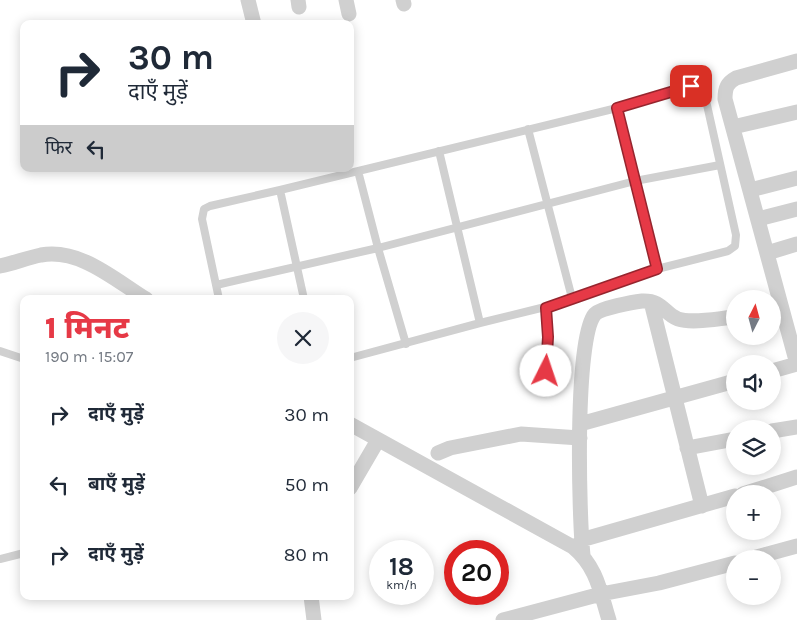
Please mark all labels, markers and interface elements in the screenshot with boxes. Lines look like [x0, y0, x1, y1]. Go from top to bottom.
text: 30 m [128, 37, 214, 78]
icon: right [45, 40, 110, 105]
pin [670, 65, 712, 107]
icon: arrive [677, 72, 705, 100]
text: दाएँ मुड़ें [128, 79, 188, 105]
icon: left [82, 135, 110, 163]
text: फिर [45, 137, 72, 159]
north arrow [726, 290, 781, 345]
map controls [726, 290, 781, 605]
text: 1 मिनट [45, 310, 129, 346]
button: close [277, 312, 329, 364]
position arrow [519, 344, 571, 396]
text: 190 m · 15:07 [45, 347, 133, 366]
button: sound [726, 355, 781, 410]
icon: right [45, 401, 73, 429]
text: दाएँ मुड़ें [88, 403, 144, 425]
text: 30 m [284, 404, 329, 426]
button: layers [726, 420, 781, 475]
icon: left [45, 471, 73, 499]
text: बाएँ मुड़ें [88, 473, 145, 495]
text: 50 m [285, 474, 329, 496]
button: + [726, 485, 781, 540]
speed limit sign: 20 [444, 540, 509, 605]
icon: right [45, 541, 73, 569]
text: दाएँ मुड़ें [88, 543, 144, 565]
text: 80 m [284, 544, 329, 566]
button: − [726, 550, 781, 605]
text: 18 [389, 552, 414, 581]
text: km/h [386, 578, 417, 592]

